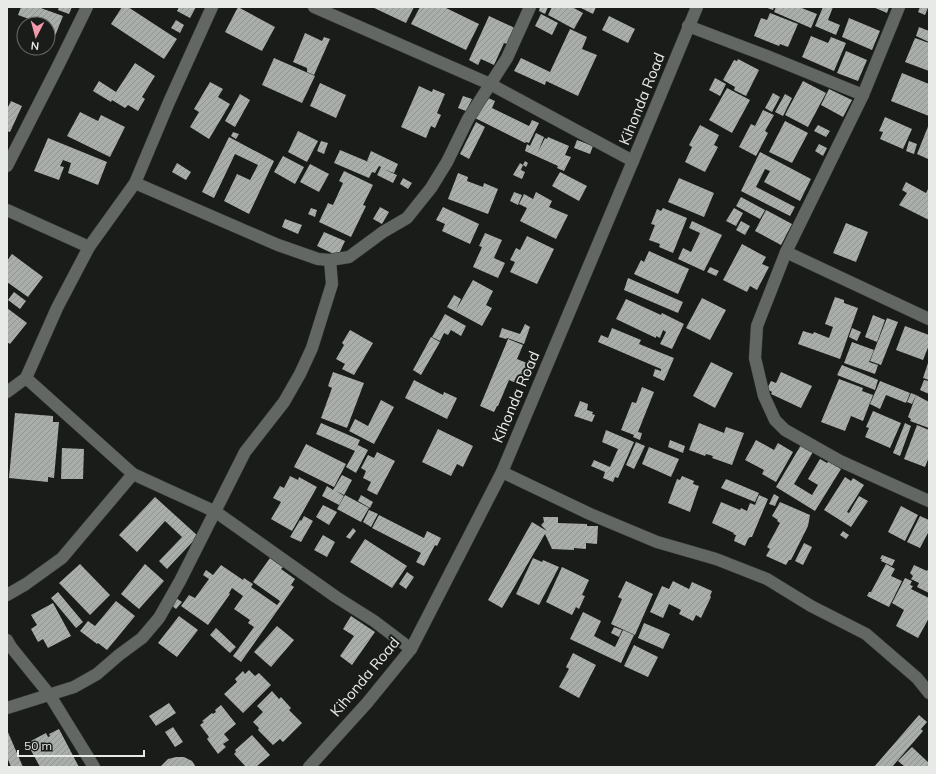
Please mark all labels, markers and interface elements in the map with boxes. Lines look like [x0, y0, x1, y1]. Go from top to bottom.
north arrow [16, 16, 56, 56]
text: N [30, 39, 40, 53]
street label: Kihonda Road [614, 50, 669, 148]
street label: Kihonda Road [488, 348, 543, 446]
street label: Kihonda Road [326, 633, 403, 720]
scale bar [18, 732, 144, 758]
text: 50 m [24, 738, 52, 753]

